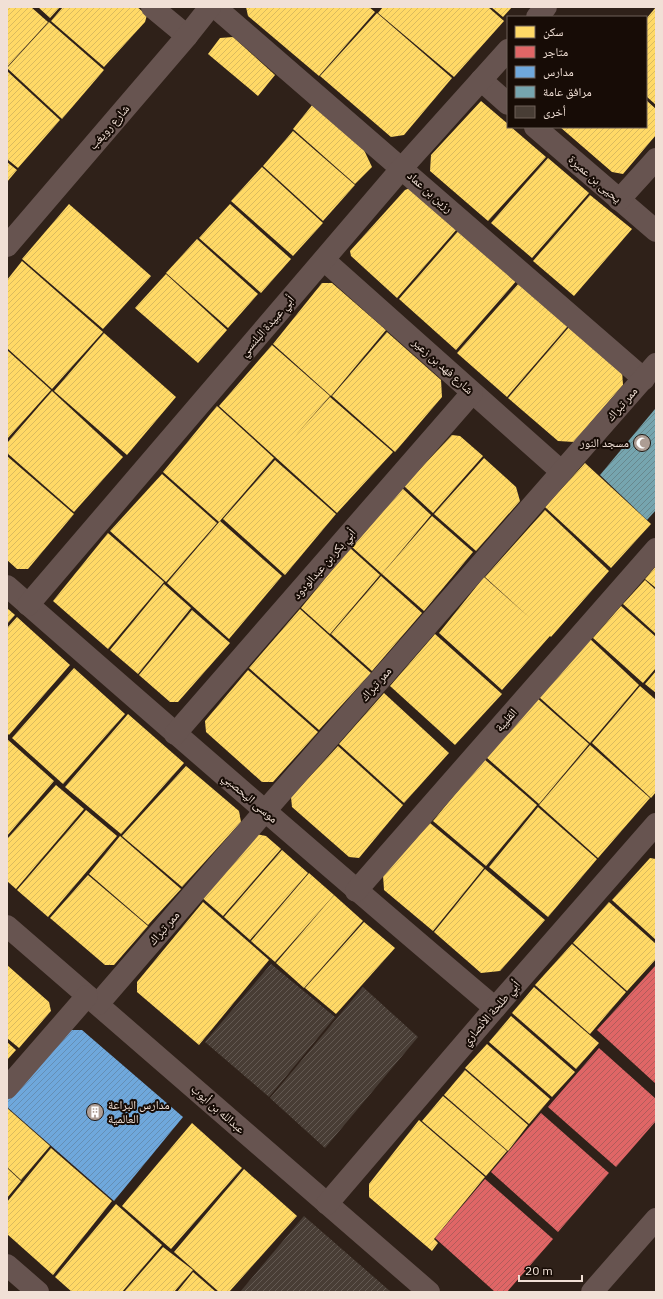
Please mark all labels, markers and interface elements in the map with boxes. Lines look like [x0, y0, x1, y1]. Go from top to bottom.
legend [507, 16, 647, 128]
text: سكن [543, 24, 564, 39]
text: متاجر [542, 44, 568, 59]
text: مدارس [543, 64, 574, 79]
text: مرافق عامة [543, 84, 592, 99]
street label: شارع رويغب [85, 101, 133, 153]
text: أخرى [543, 104, 566, 119]
street label: يحيى بن عميرة [565, 151, 625, 206]
street label: رزين بن عماد [404, 168, 456, 216]
street label: أبي عبيدة البلنسي [236, 292, 300, 361]
street label: شارع فهد بن زعير [408, 334, 477, 398]
street label: ممر تبراك [603, 384, 641, 424]
mosque icon: مسجد النور [632, 433, 652, 453]
place label: مسجد النور [579, 435, 629, 450]
street label: أبي بكر بن عبدالودود [289, 525, 361, 604]
street label: ممر تبراك [357, 664, 395, 704]
street label: القليبة [491, 705, 520, 735]
street label: موسى اليحصبي [217, 769, 281, 828]
street label: ممر تبراك [145, 908, 183, 948]
street label: أبي طلحة الأنصاري [458, 977, 525, 1050]
street label: عبدالله بن أيوب [188, 1081, 248, 1136]
place label: مدارس البراعة العالمية [108, 1097, 170, 1126]
building icon: مدارس البراعة العالمية [85, 1102, 105, 1122]
scale bar [519, 1257, 582, 1283]
text: 20 m [525, 1263, 553, 1278]

